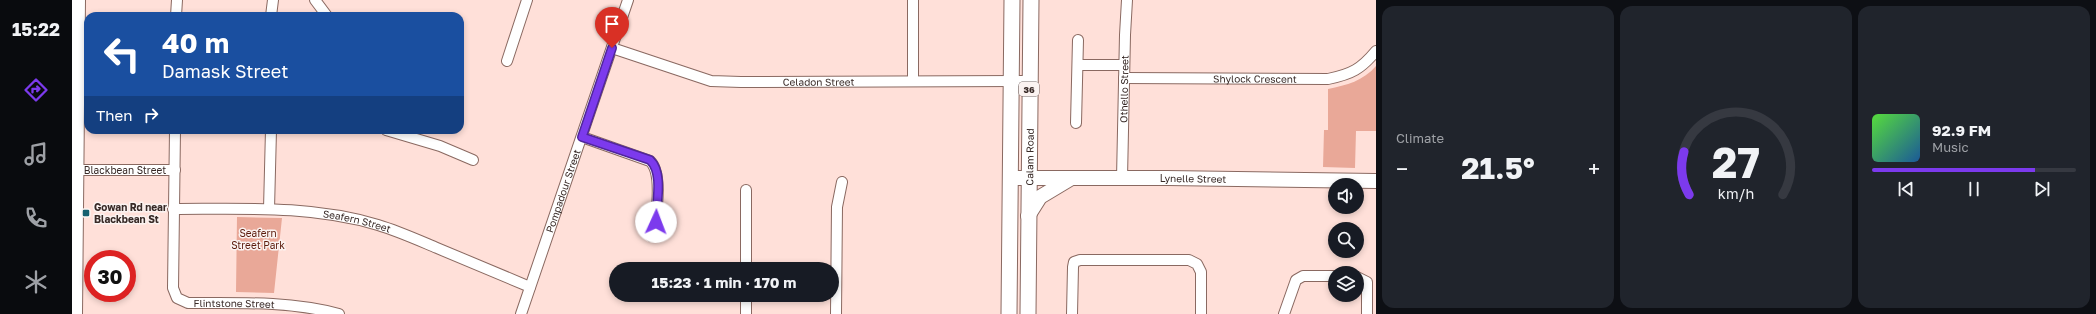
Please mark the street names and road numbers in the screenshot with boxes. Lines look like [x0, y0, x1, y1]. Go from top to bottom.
street label: Othello Street [1117, 55, 1131, 123]
street label: Shylock Crescent [1213, 72, 1297, 85]
street label: Celadon Street [783, 76, 855, 88]
road number: 36 [1019, 82, 1039, 96]
street label: Calam Road [1023, 128, 1036, 186]
street label: Pompadour Street [543, 148, 583, 234]
street label: Blackbean Street [84, 164, 166, 176]
street label: Lynelle Street [1160, 172, 1226, 185]
street label: Seafern Street [322, 207, 393, 235]
street label: Flintstone Street [193, 297, 275, 310]

